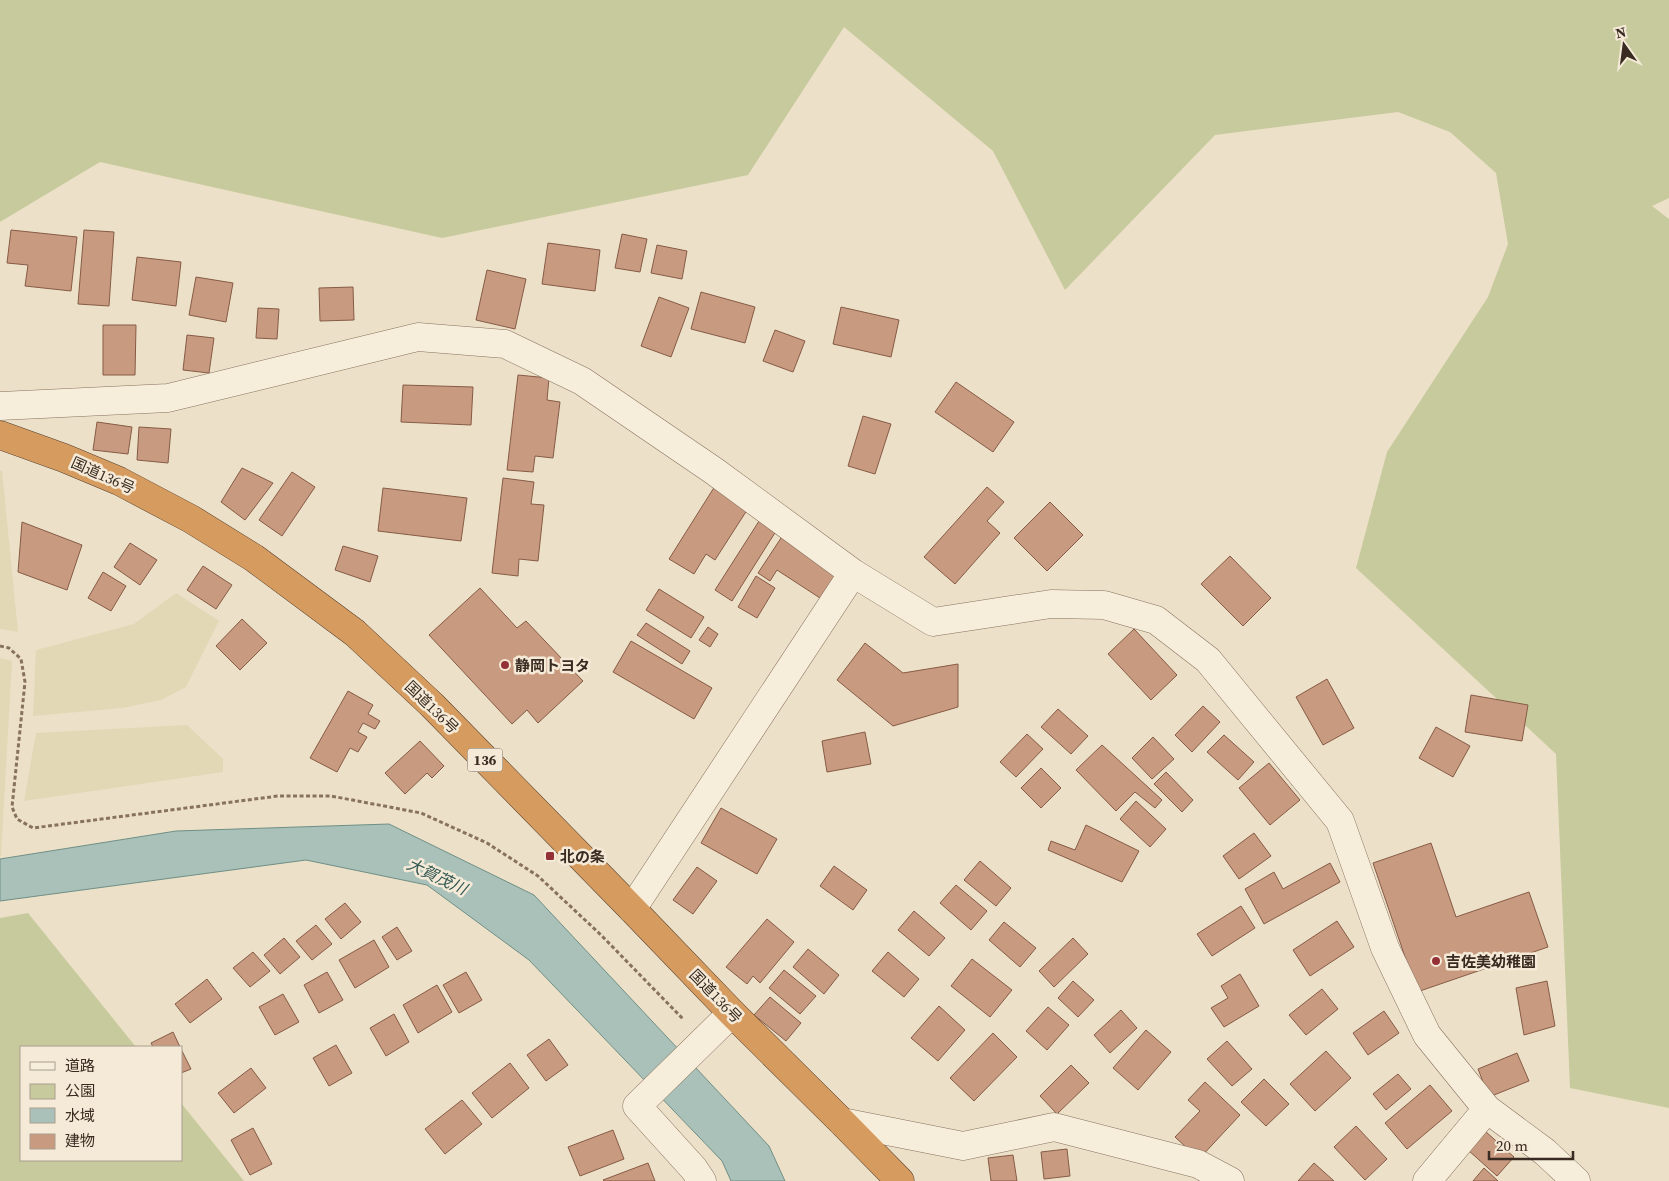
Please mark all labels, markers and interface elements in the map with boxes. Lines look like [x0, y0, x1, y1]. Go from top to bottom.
north arrow [1599, 20, 1649, 70]
text: N [1613, 21, 1628, 43]
street label: 国道136号 [68, 452, 138, 498]
place label: 静岡トヨタ [515, 655, 590, 676]
marker: 静岡トヨタ [499, 659, 511, 671]
street label: 国道136号 [400, 676, 464, 738]
road number: 136 [468, 748, 502, 772]
place label: 北の条 [560, 846, 605, 867]
marker: 北の条 [544, 850, 556, 862]
water label: 大賀茂川 [403, 853, 472, 900]
place label: 吉佐美幼稚園 [1446, 951, 1536, 972]
marker: 吉佐美幼稚園 [1430, 955, 1442, 967]
street label: 国道136号 [685, 964, 747, 1028]
legend [20, 1046, 182, 1161]
text: 道路 [65, 1055, 95, 1076]
text: 公園 [65, 1080, 95, 1101]
text: 水域 [65, 1105, 95, 1126]
scale bar [1489, 1128, 1573, 1160]
text: 建物 [65, 1130, 95, 1151]
text: 20 m [1496, 1135, 1528, 1156]

